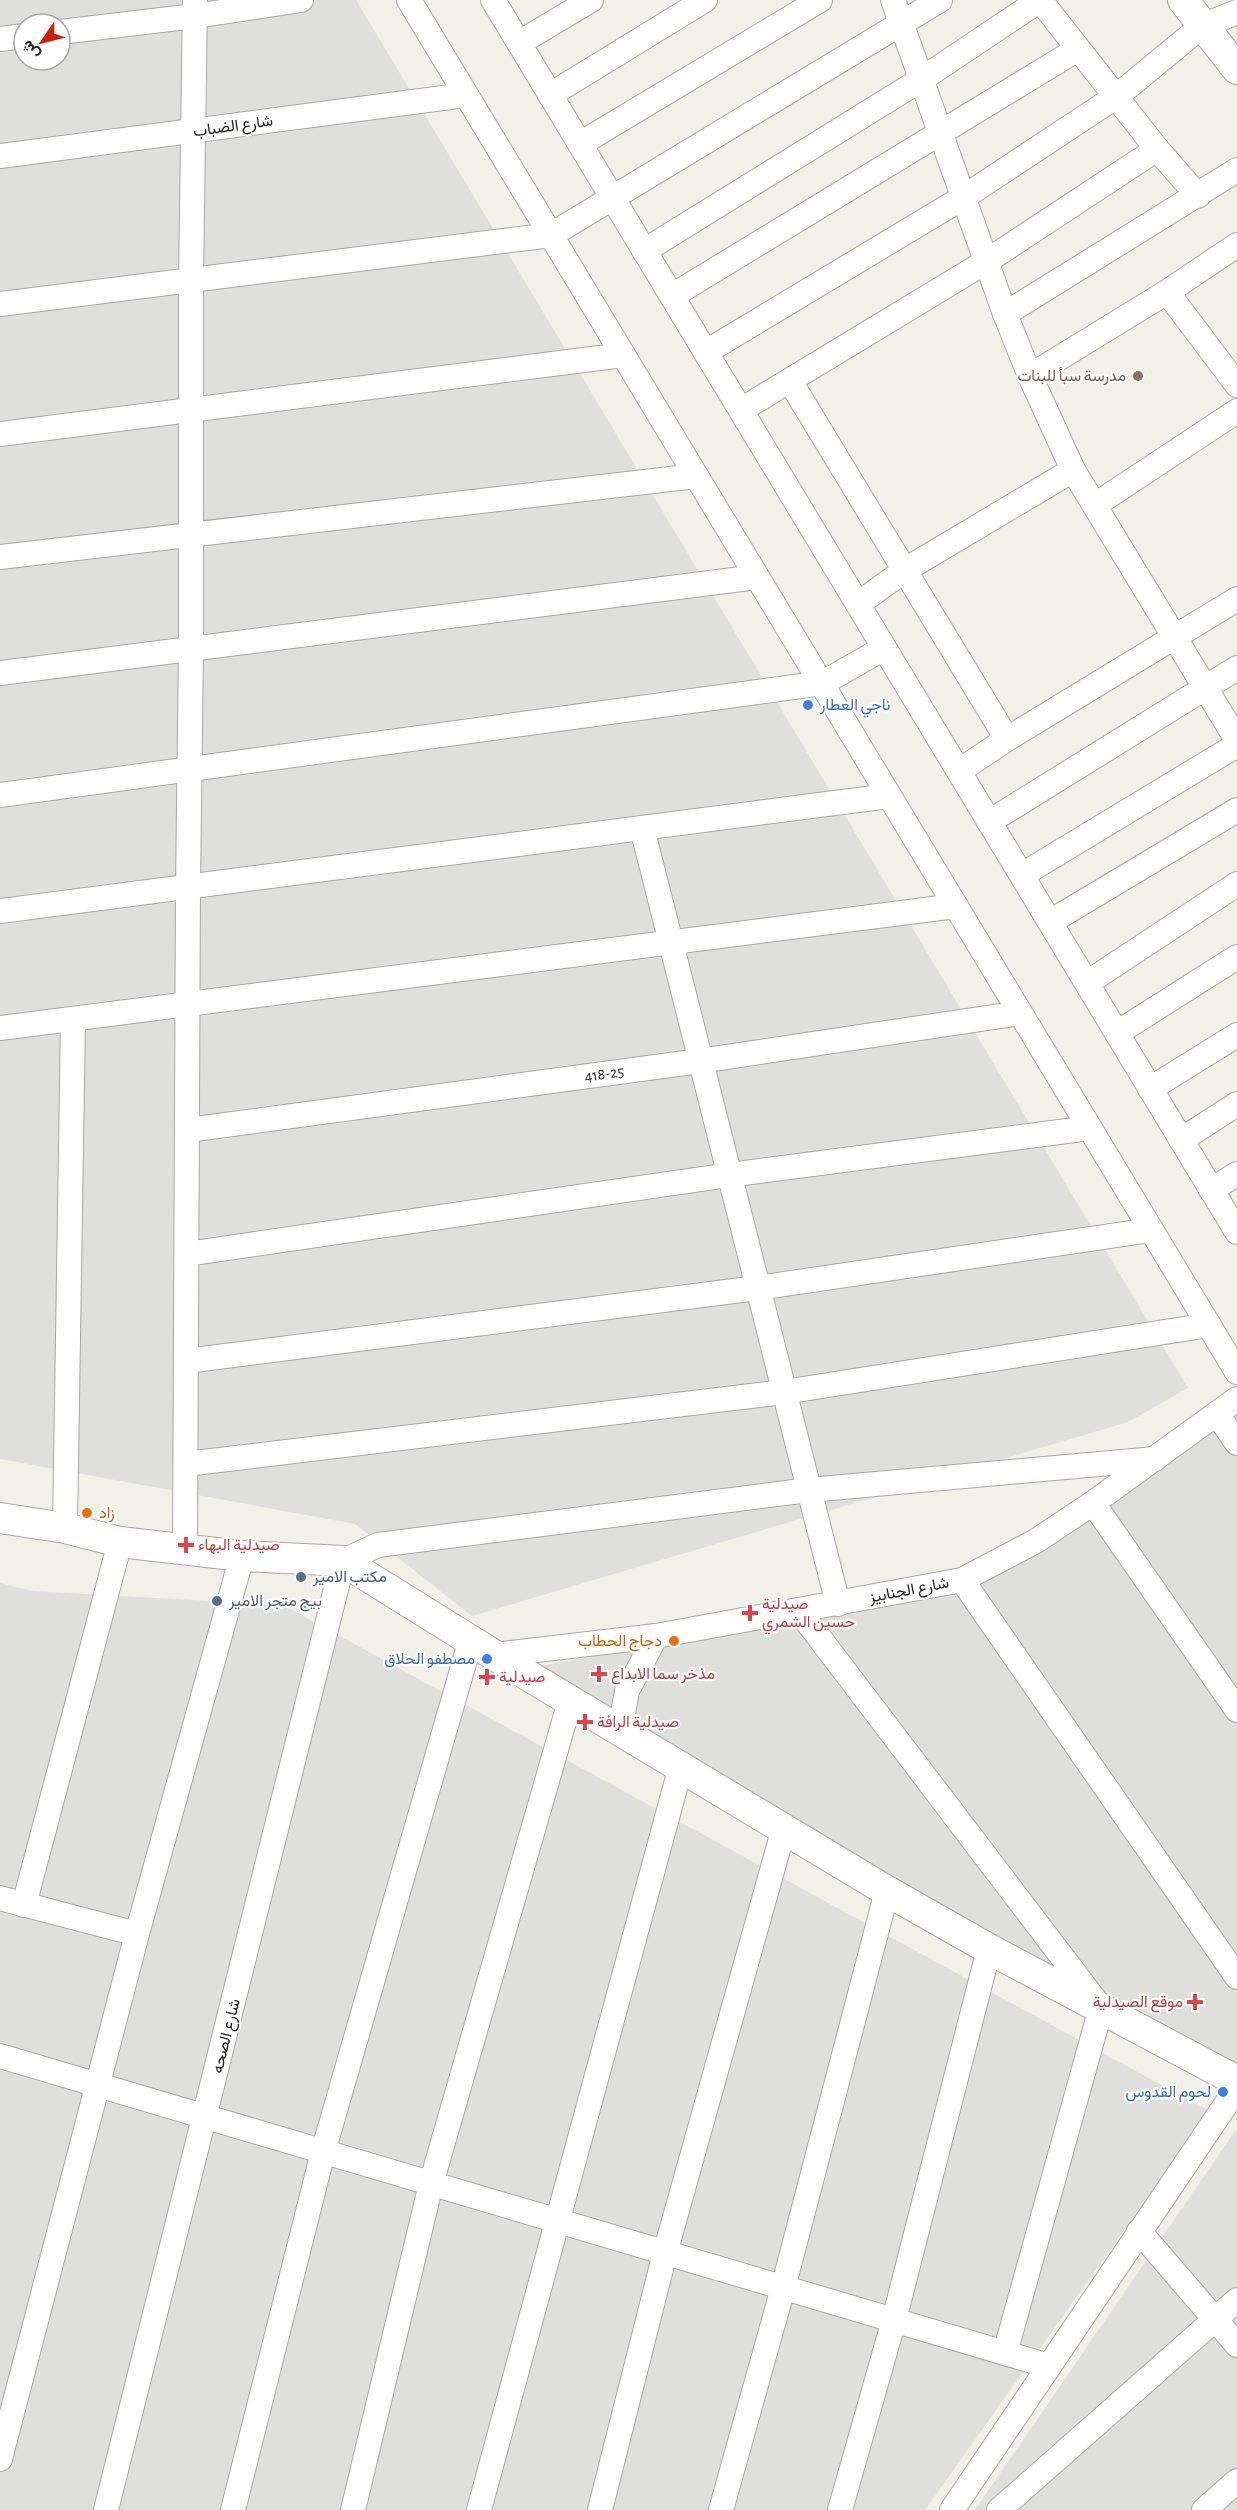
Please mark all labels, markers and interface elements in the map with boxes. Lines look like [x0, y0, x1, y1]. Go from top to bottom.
north arrow [12, 12, 72, 72]
text: ش [18, 37, 43, 62]
street label: شارع الضباب [192, 112, 274, 143]
place label: مدرسة سبأ للبنات [1017, 367, 1126, 386]
marker: مدرسة سبأ للبنات [1131, 369, 1145, 383]
place label: ناجي العطار [819, 697, 890, 718]
marker: ناجي العطار [801, 698, 815, 712]
street label: 418-25 [583, 1063, 625, 1084]
place label: زاد [99, 1505, 115, 1523]
marker: زاد [80, 1506, 94, 1520]
place label: صيدلية البهاء [198, 1537, 280, 1555]
marker: صيدلية البهاء [179, 1538, 193, 1552]
place label: مكتب الامير [312, 1569, 387, 1587]
marker: مكتب الامير [294, 1570, 308, 1584]
street label: شارع الجنابيز [867, 1574, 951, 1609]
place label: بيج متجر الامير [228, 1593, 322, 1612]
marker: بيج متجر الامير [210, 1594, 224, 1608]
place label: صيدلية حسين الشمري [762, 1596, 856, 1635]
marker: صيدلية حسين الشمري [743, 1606, 757, 1620]
place label: دجاج الحطاب [578, 1633, 662, 1652]
marker: دجاج الحطاب [667, 1634, 681, 1648]
place label: مصطفو الحلاق [384, 1651, 475, 1669]
marker: مصطفو الحلاق [480, 1652, 494, 1666]
place label: مذخر سما الابداع [611, 1666, 715, 1685]
marker: مذخر سما الابداع [592, 1667, 606, 1681]
place label: صيدلية [499, 1669, 545, 1686]
marker: صيدلية [480, 1670, 494, 1684]
place label: صيدلية الرافة [597, 1714, 679, 1732]
marker: صيدلية الرافة [578, 1715, 592, 1729]
place label: موقع الصيدلية [1093, 1994, 1183, 2013]
marker: موقع الصيدلية [1188, 1995, 1202, 2009]
street label: شارع الصحه [209, 1997, 246, 2076]
place label: لحوم القدوس [1125, 2084, 1211, 2102]
marker: لحوم القدوس [1216, 2085, 1230, 2099]

